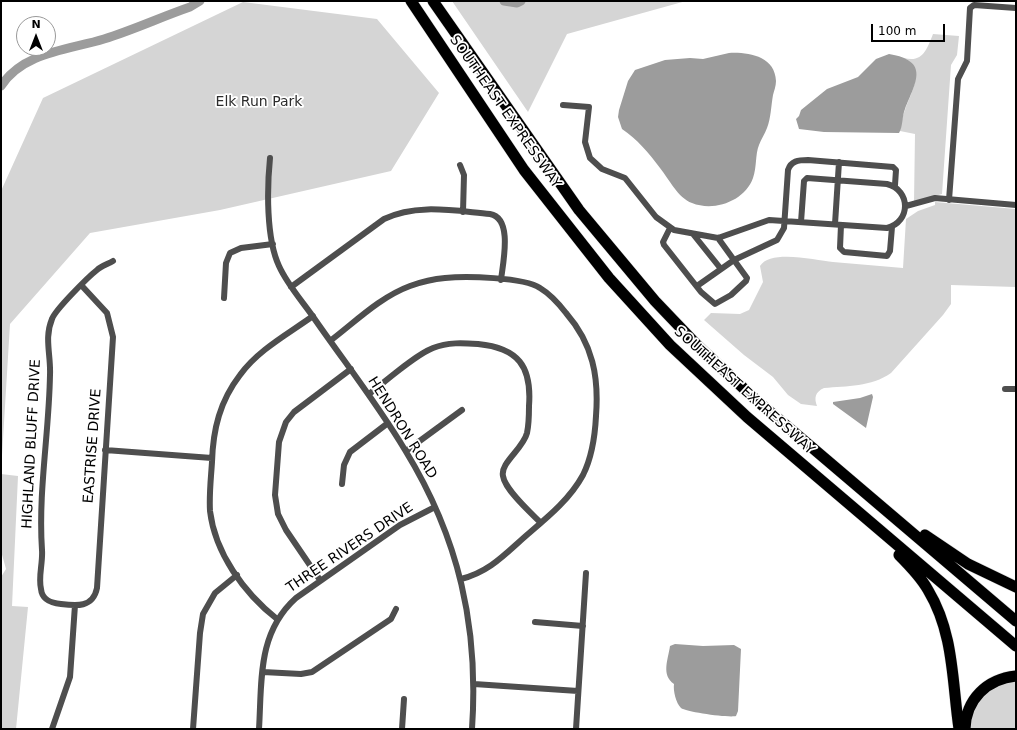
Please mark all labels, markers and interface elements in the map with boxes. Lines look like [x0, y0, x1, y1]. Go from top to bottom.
north arrow [16, 16, 56, 56]
scale bar [873, 16, 947, 42]
text: N [31, 18, 41, 31]
text: 100 m [878, 24, 916, 38]
street label: SOUTHEAST EXPRESSWAY [446, 32, 564, 192]
park label: Elk Run Park [216, 94, 302, 110]
street label: SOUTHEAST EXPRESSWAY [670, 324, 818, 458]
street label: HIGHLAND BLUFF DRIVE [19, 359, 45, 529]
street label: HENDRON ROAD [364, 374, 440, 482]
street label: EASTRISE DRIVE [81, 388, 105, 504]
street label: THREE RIVERS DRIVE [283, 499, 417, 597]

